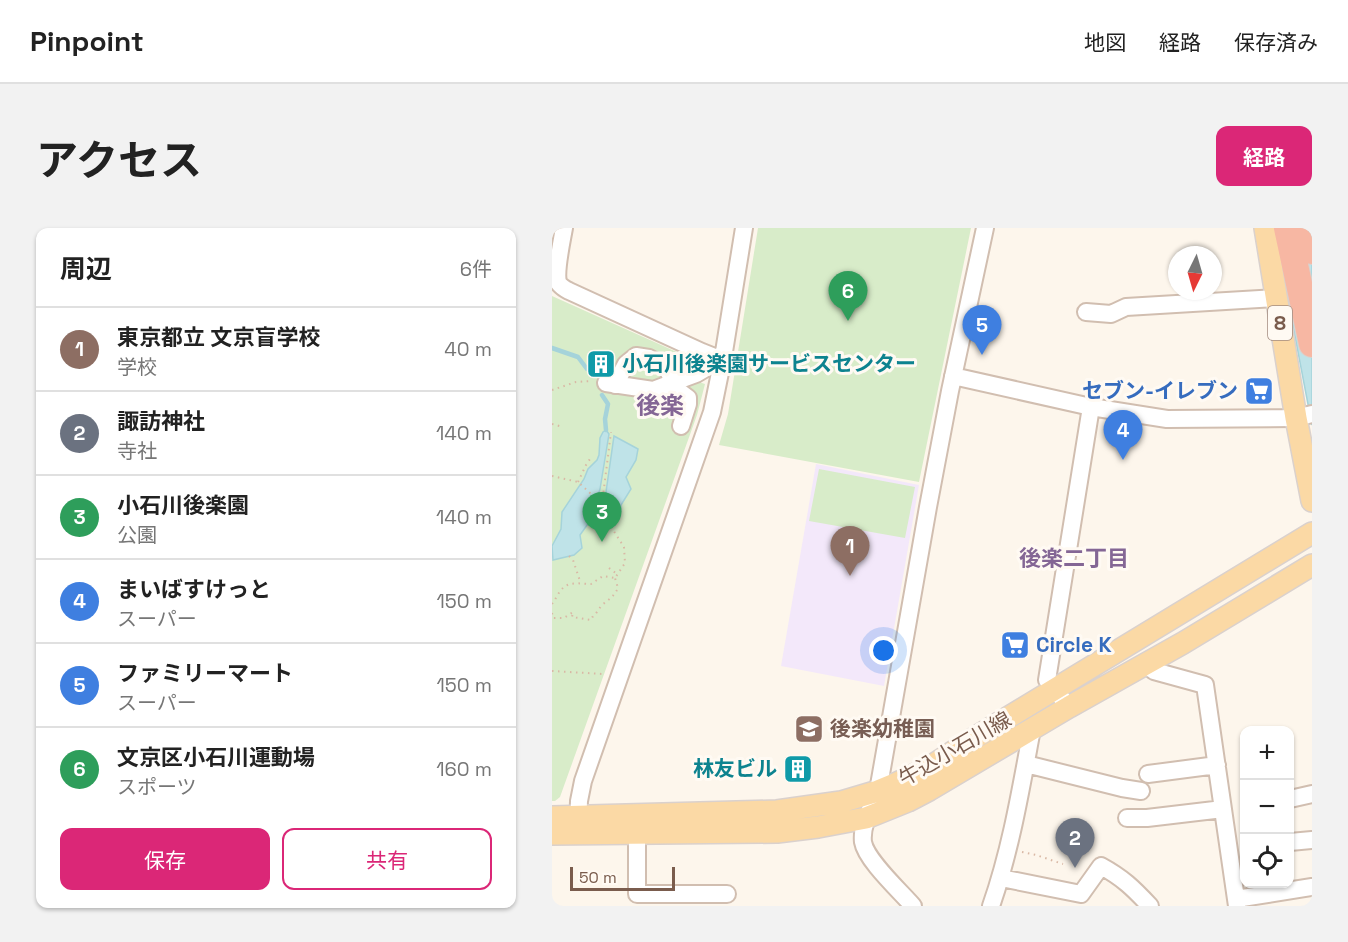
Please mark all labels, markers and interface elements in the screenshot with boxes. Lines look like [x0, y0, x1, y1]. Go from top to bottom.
text: Pinpoint [30, 23, 144, 59]
text: 地図 [1084, 29, 1126, 56]
text: 経路 [1159, 29, 1201, 56]
text: 保存済み [1234, 29, 1318, 56]
button: 経路 [1216, 126, 1312, 186]
text: アクセス [36, 134, 202, 187]
north arrow [1168, 246, 1222, 300]
text: 周辺 [60, 252, 112, 286]
text: 6件 [460, 256, 492, 282]
pin: 6 [828, 272, 868, 321]
pin: 5 [962, 306, 1002, 355]
road number: 8 [1268, 306, 1292, 340]
text: 東京都立 文京盲学校 [117, 323, 321, 351]
text: 1 [75, 336, 84, 362]
text: 40 m [444, 336, 492, 362]
building icon: 小石川後楽園サービスセンター [585, 348, 617, 380]
place label: 小石川後楽園サービスセンター [622, 350, 916, 377]
text: 学校 [117, 354, 157, 380]
supermarket icon: セブン-イレブン [1243, 375, 1275, 407]
place label: セブン-イレブン [1082, 377, 1238, 404]
district label: 後楽 [636, 390, 684, 421]
text: 諏訪神社 [117, 407, 205, 435]
pin: 4 [1104, 410, 1142, 460]
text: 2 [74, 420, 85, 446]
text: 140 m [436, 420, 492, 446]
text: 寺社 [117, 438, 157, 464]
text: 小石川後楽園 [117, 491, 249, 519]
pin: 3 [583, 492, 622, 542]
text: 3 [73, 504, 86, 530]
text: 140 m [436, 504, 492, 530]
text: 公園 [117, 522, 157, 548]
pin: 1 [830, 526, 870, 576]
district label: 後楽二丁目 [1019, 544, 1129, 572]
text: まいばすけっと [117, 575, 271, 603]
text: 4 [73, 588, 86, 614]
text: 150 m [437, 588, 492, 614]
text: スーパー [117, 606, 197, 632]
supermarket icon: Circle K [999, 629, 1031, 661]
place label: Circle K [1036, 631, 1112, 658]
your location [869, 636, 898, 665]
text: ファミリーマート [117, 659, 293, 687]
text: 5 [74, 672, 86, 698]
text: 150 m [437, 672, 492, 698]
text: スーパー [117, 690, 197, 716]
street label: 牛込小石川線 [893, 705, 1016, 792]
school or university icon: 後楽幼稚園 [793, 713, 825, 745]
place label: 後楽幼稚園 [830, 715, 935, 742]
map controls [1240, 726, 1294, 888]
button: + [1240, 726, 1294, 780]
text: 文京区小石川運動場 [117, 743, 315, 771]
building icon: 林友ビル [782, 753, 814, 785]
place label: 林友ビル [693, 755, 777, 782]
text: 6 [73, 756, 86, 782]
text: 160 m [436, 756, 492, 782]
text: スポーツ [117, 774, 197, 800]
button: − [1240, 780, 1294, 834]
pin: 2 [1056, 818, 1094, 868]
button: 保存 [60, 828, 270, 890]
button: 共有 [282, 828, 492, 890]
button: locate [1240, 834, 1294, 888]
scale bar [570, 864, 675, 892]
text: 50 m [579, 867, 617, 888]

